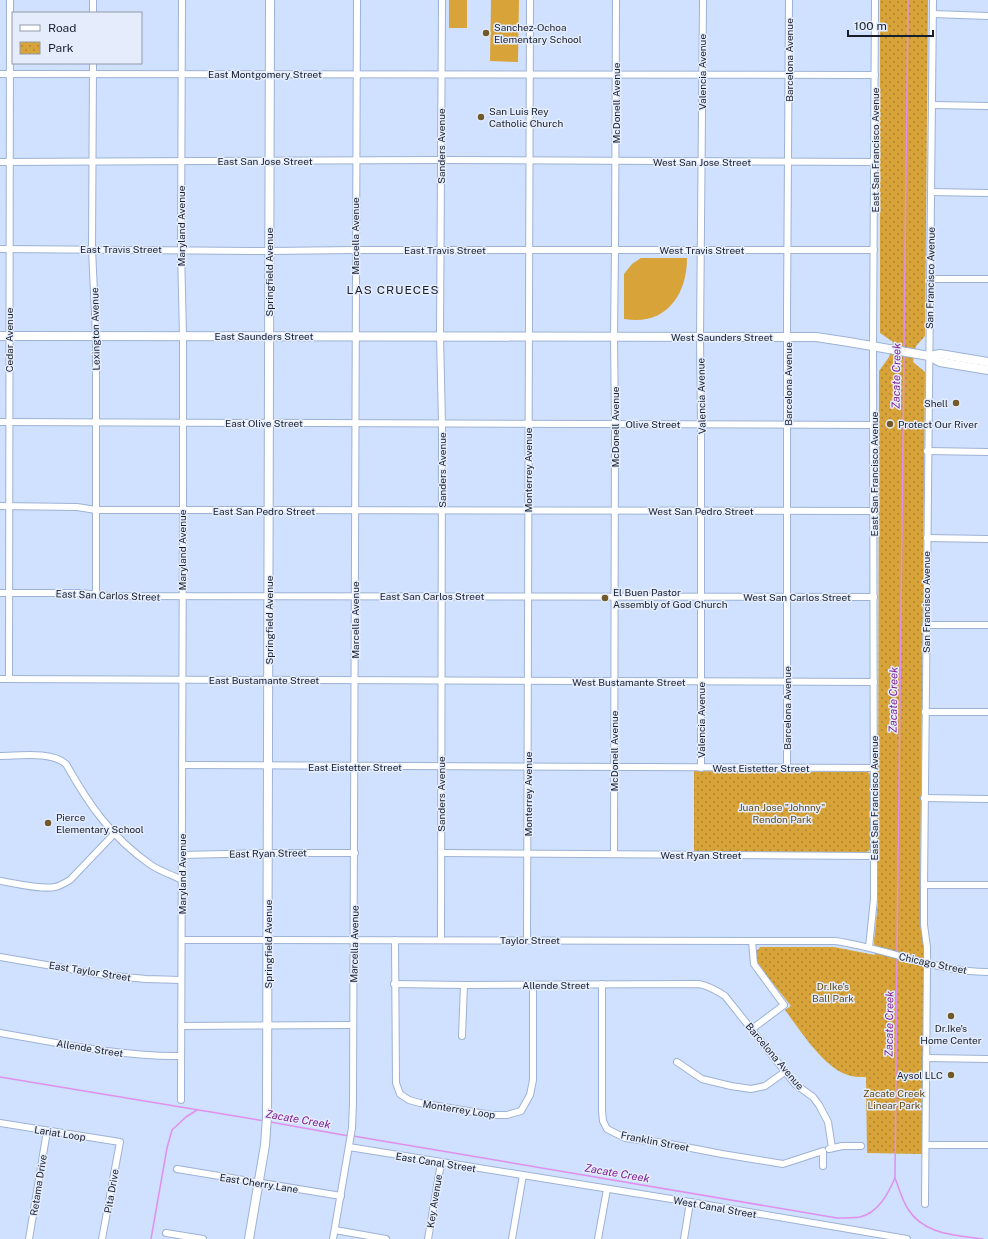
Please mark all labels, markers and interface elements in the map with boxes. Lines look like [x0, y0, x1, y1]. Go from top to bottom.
legend [12, 12, 142, 64]
scale bar [848, 12, 933, 38]
street label: Barcelona Avenue [783, 18, 795, 102]
text: 100 m [854, 19, 887, 33]
text: Road [48, 21, 76, 35]
place label: Sanchez-Ochoa Elementary School [494, 21, 582, 45]
marker: Sanchez-Ochoa Elementary School [481, 28, 491, 38]
street label: Valencia Avenue [696, 34, 708, 110]
text: Park [48, 41, 74, 55]
street label: McDonell Avenue [610, 62, 622, 143]
street label: East Montgomery Street [208, 68, 322, 80]
street label: East San Francisco Avenue [869, 87, 881, 212]
place label: San Luis Rey Catholic Church [489, 105, 563, 129]
street label: Sanders Avenue [435, 108, 447, 184]
marker: San Luis Rey Catholic Church [476, 112, 486, 122]
street label: East San Jose Street [217, 155, 313, 167]
street label: West San Jose Street [653, 156, 751, 168]
street label: Maryland Avenue [175, 185, 187, 266]
street label: Marcella Avenue [349, 197, 361, 275]
street label: Springfield Avenue [263, 227, 275, 316]
street label: San Francisco Avenue [923, 227, 937, 329]
street label: East Travis Street [80, 243, 162, 255]
street label: East Travis Street [404, 244, 486, 256]
street label: West Travis Street [660, 244, 745, 256]
district label: LAS CRUECES [346, 283, 440, 297]
street label: Lexington Avenue [88, 287, 102, 371]
street label: Cedar Avenue [3, 307, 15, 372]
street label: East Saunders Street [215, 330, 314, 342]
street label: West Saunders Street [671, 331, 773, 343]
street label: Barcelona Avenue [782, 342, 794, 426]
water label: Zacate Creek [889, 343, 903, 409]
street label: Valencia Avenue [694, 357, 708, 434]
street label: McDonell Avenue [609, 386, 621, 467]
place label: Shell [924, 397, 948, 409]
marker: Shell [951, 398, 961, 408]
street label: East San Francisco Avenue [868, 411, 880, 536]
street label: East Olive Street [225, 417, 303, 429]
street label: Olive Street [626, 418, 681, 430]
place label: Protect Our River [898, 418, 978, 430]
marker: Protect Our River [885, 419, 895, 429]
street label: Monterrey Avenue [522, 427, 534, 512]
street label: Sanders Avenue [436, 432, 448, 508]
street label: East San Pedro Street [213, 505, 315, 517]
street label: West San Pedro Street [648, 505, 754, 517]
street label: Maryland Avenue [176, 509, 188, 590]
street label: San Francisco Avenue [920, 551, 932, 653]
street label: Springfield Avenue [263, 575, 275, 664]
street label: Marcella Avenue [349, 581, 361, 659]
place label: El Buen Pastor Assembly of God Church [613, 586, 728, 610]
street label: East San Carlos Street [56, 587, 161, 603]
street label: East San Carlos Street [380, 590, 484, 602]
street label: West San Carlos Street [743, 591, 851, 603]
marker: El Buen Pastor Assembly of God Church [600, 593, 610, 603]
street label: Barcelona Avenue [781, 666, 793, 750]
water label: Zacate Creek [886, 667, 900, 733]
street label: East Bustamante Street [209, 674, 319, 686]
street label: West Bustamante Street [572, 676, 686, 688]
street label: Valencia Avenue [695, 682, 707, 758]
street label: McDonell Avenue [608, 710, 620, 791]
street label: East San Francisco Avenue [868, 735, 880, 860]
street label: Monterrey Avenue [522, 751, 534, 836]
street label: Sanders Avenue [435, 756, 447, 832]
street label: East Eistetter Street [308, 761, 402, 773]
street label: West Eistetter Street [712, 762, 810, 774]
park label: Juan Jose "Johnny" Rendon Park [739, 801, 825, 825]
place label: Pierce Elementary School [56, 811, 144, 835]
marker: Pierce Elementary School [43, 818, 53, 828]
street label: Maryland Avenue [176, 833, 188, 914]
street label: East Ryan Street [229, 846, 307, 860]
street label: West Ryan Street [661, 849, 742, 861]
street label: Springfield Avenue [262, 899, 274, 988]
street label: Marcella Avenue [347, 905, 361, 983]
street label: Taylor Street [500, 934, 560, 946]
street label: Chicago Street [898, 950, 968, 976]
street label: East Taylor Street [48, 959, 132, 983]
street label: Allende Street [522, 979, 590, 991]
park label: Dr.Ike's Ball Park [812, 980, 854, 1004]
water label: Zacate Creek [882, 991, 896, 1057]
marker: Dr.Ike's Home Center [946, 1011, 956, 1021]
street label: Barcelona Avenue [744, 1020, 807, 1092]
place label: Dr.Ike's Home Center [920, 1022, 982, 1046]
street label: Allende Street [56, 1037, 124, 1059]
place label: Aysol LLC [897, 1069, 943, 1081]
marker: Aysol LLC [946, 1070, 956, 1080]
park label: Zacate Creek Linear Park [863, 1087, 925, 1111]
street label: Monterrey Loop [422, 1097, 496, 1121]
water label: Zacate Creek [265, 1107, 332, 1131]
street label: Lariat Loop [33, 1123, 87, 1143]
street label: Franklin Street [620, 1128, 690, 1154]
street label: East Canal Street [395, 1150, 477, 1174]
street label: Retama Drive [27, 1153, 49, 1217]
water label: Zacate Creek [584, 1161, 651, 1185]
street label: Pita Drive [101, 1168, 121, 1214]
street label: East Cherry Lane [219, 1171, 300, 1195]
street label: Key Avenue [424, 1173, 444, 1229]
street label: West Canal Street [672, 1194, 758, 1220]

